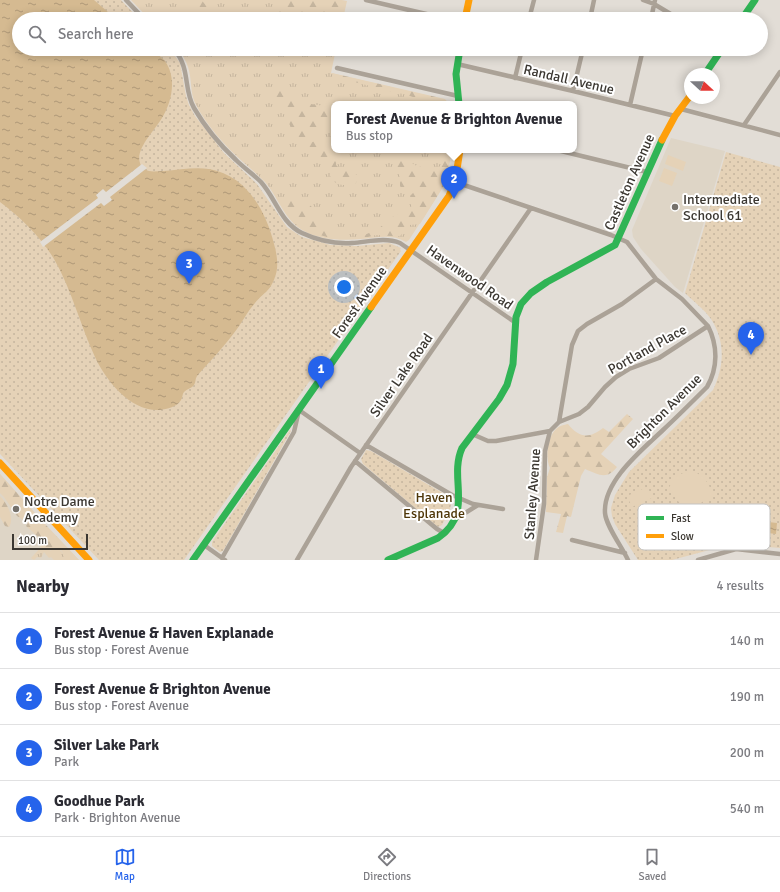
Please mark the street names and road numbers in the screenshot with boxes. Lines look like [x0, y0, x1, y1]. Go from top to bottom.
street label: Randall Avenue [522, 61, 616, 98]
street label: Castleton Avenue [601, 131, 658, 233]
street label: Havenwood Road [423, 241, 516, 314]
street label: Forest Avenue [328, 263, 390, 342]
street label: Portland Place [605, 321, 689, 378]
street label: Silver Lake Road [366, 330, 436, 420]
street label: Brighton Avenue [623, 370, 705, 452]
street label: Stanley Avenue [521, 448, 544, 540]

